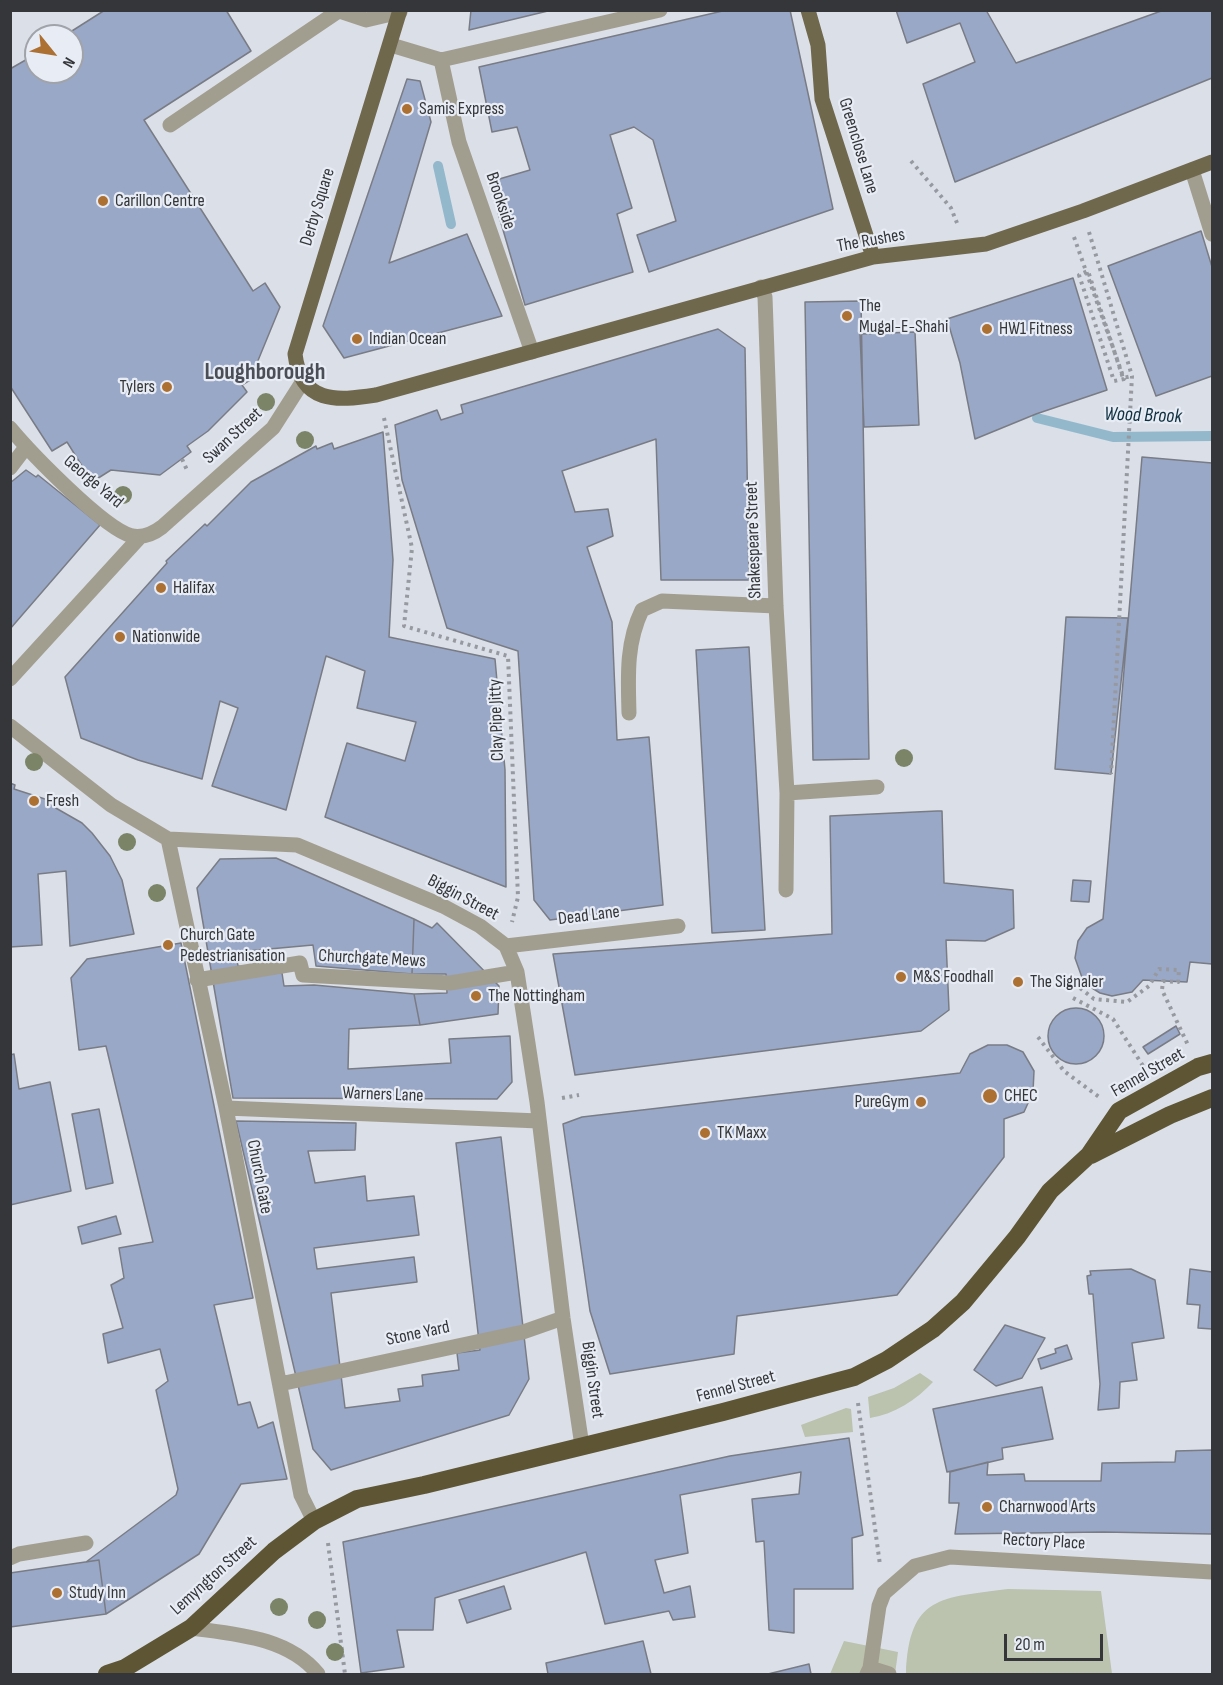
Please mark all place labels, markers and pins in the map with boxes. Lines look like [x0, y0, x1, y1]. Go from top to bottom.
place label: Samis Express [419, 98, 504, 120]
marker: Samis Express [400, 102, 414, 116]
place label: Carillon Centre [115, 190, 205, 212]
marker: Carillon Centre [96, 194, 110, 208]
place label: The Mugal-E-Shahi [859, 295, 948, 338]
marker: The Mugal-E-Shahi [840, 309, 854, 323]
place label: HW1 Fitness [999, 318, 1073, 340]
marker: HW1 Fitness [980, 322, 994, 336]
place label: Indian Ocean [369, 328, 447, 350]
marker: Indian Ocean [350, 332, 364, 346]
place label: Tylers [120, 376, 155, 398]
marker: Tylers [160, 380, 174, 394]
place label: Halifax [173, 577, 215, 599]
marker: Halifax [154, 581, 168, 595]
place label: Nationwide [132, 626, 200, 648]
marker: Nationwide [113, 630, 127, 644]
place label: Fresh [46, 790, 79, 812]
marker: Fresh [27, 794, 41, 808]
place label: Church Gate Pedestrianisation [180, 924, 285, 966]
marker: Church Gate Pedestrianisation [161, 938, 175, 952]
place label: M&S Foodhall [913, 966, 994, 988]
marker: M&S Foodhall [894, 970, 908, 984]
place label: The Signaler [1030, 971, 1104, 993]
marker: The Signaler [1011, 975, 1025, 989]
place label: The Nottingham [488, 985, 585, 1007]
marker: The Nottingham [469, 989, 483, 1003]
place label: CHEC [1004, 1085, 1038, 1107]
marker: CHEC [981, 1087, 999, 1105]
place label: PureGym [855, 1091, 909, 1113]
marker: PureGym [914, 1095, 928, 1109]
place label: TK Maxx [717, 1122, 766, 1144]
marker: TK Maxx [698, 1126, 712, 1140]
place label: Charnwood Arts [999, 1496, 1096, 1518]
marker: Charnwood Arts [980, 1500, 994, 1514]
place label: Study Inn [69, 1582, 126, 1604]
marker: Study Inn [50, 1586, 64, 1600]

